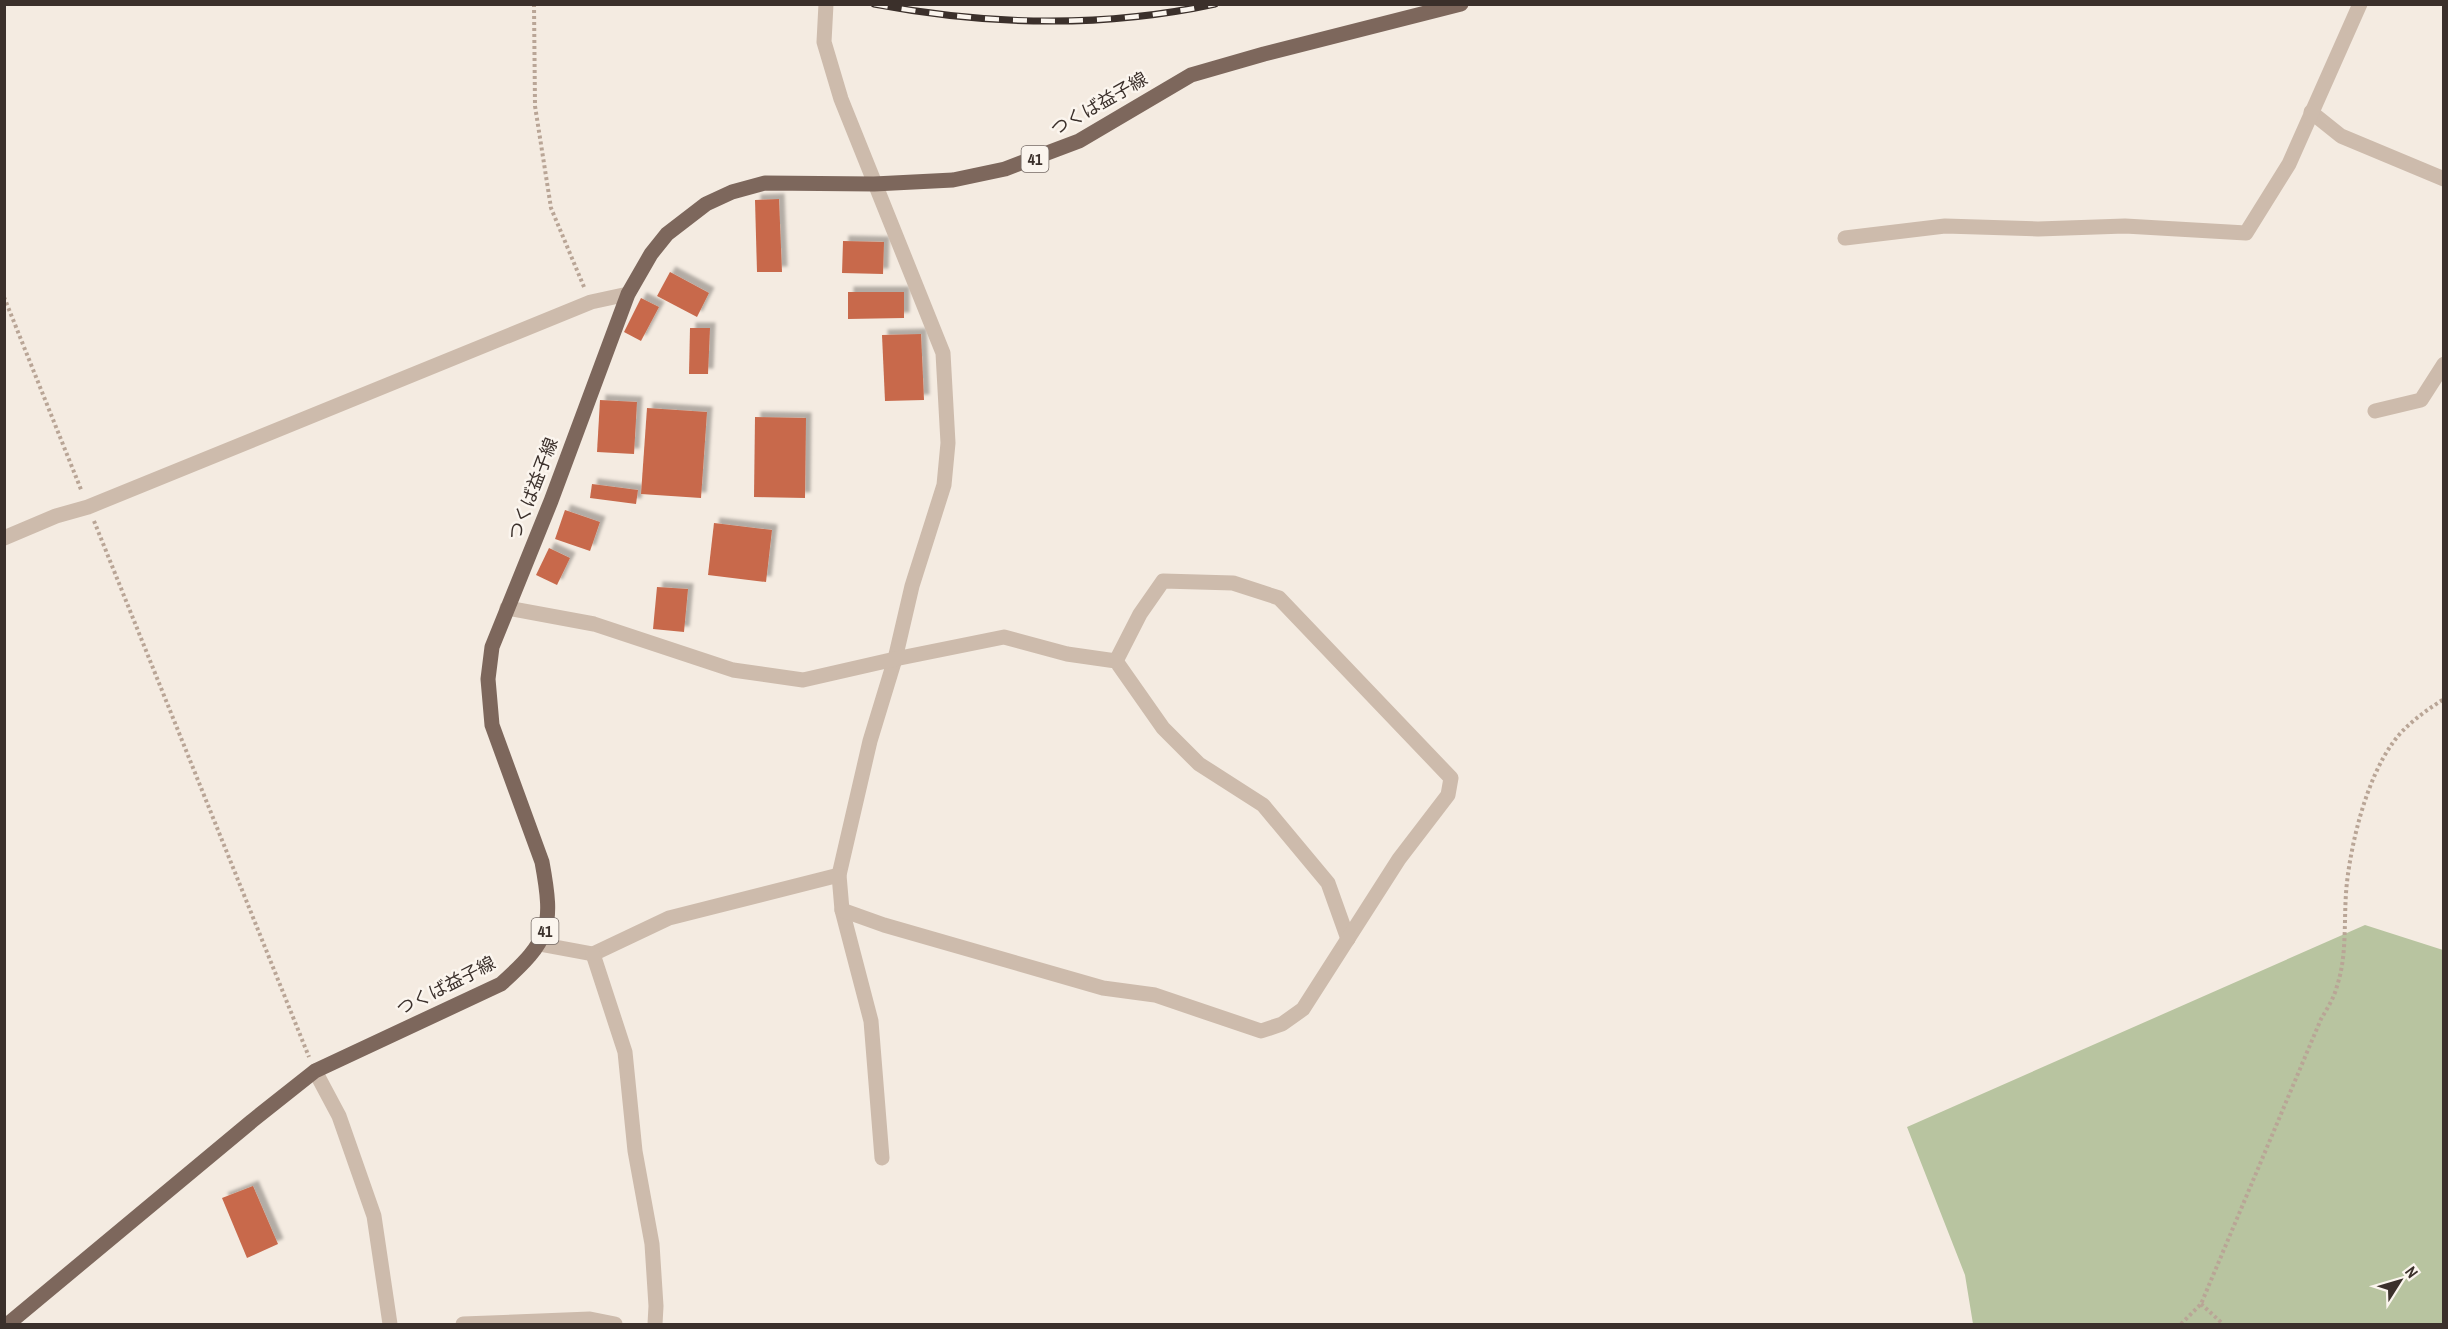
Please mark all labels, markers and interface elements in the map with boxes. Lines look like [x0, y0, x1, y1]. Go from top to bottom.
street label: つくば益子線 [1046, 66, 1152, 141]
road number: 41 [1022, 146, 1048, 172]
street label: つくば益子線 [502, 434, 564, 544]
road number: 41 [532, 918, 558, 944]
street label: つくば益子線 [392, 950, 500, 1021]
north arrow [2370, 1251, 2430, 1311]
text: N [2400, 1262, 2424, 1282]

